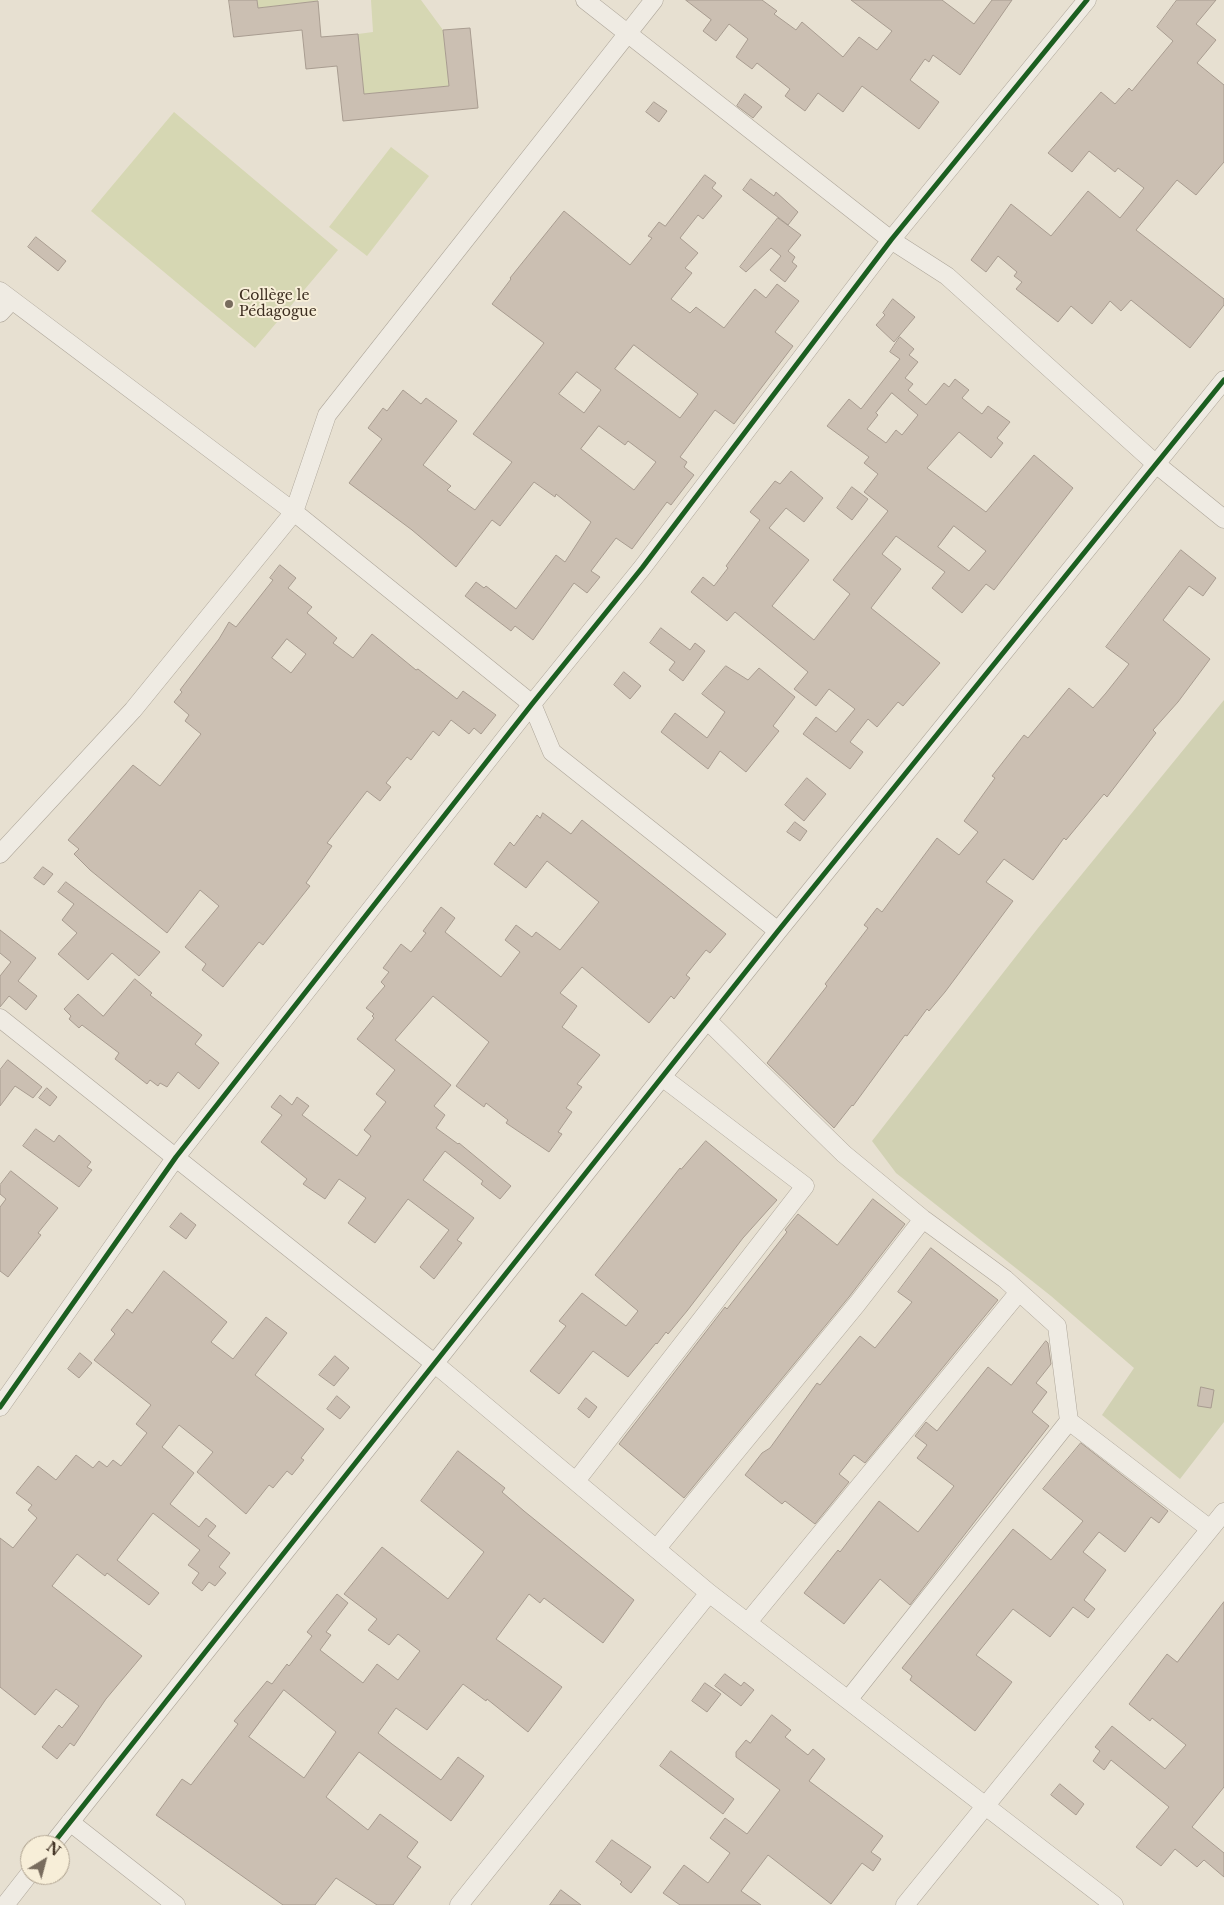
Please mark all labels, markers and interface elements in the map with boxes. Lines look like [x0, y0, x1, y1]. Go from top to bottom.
place label: Collège le Pédagogue [239, 288, 317, 321]
marker: Collège le Pédagogue [223, 298, 235, 310]
north arrow [20, 1835, 70, 1885]
text: N [43, 1838, 64, 1860]

